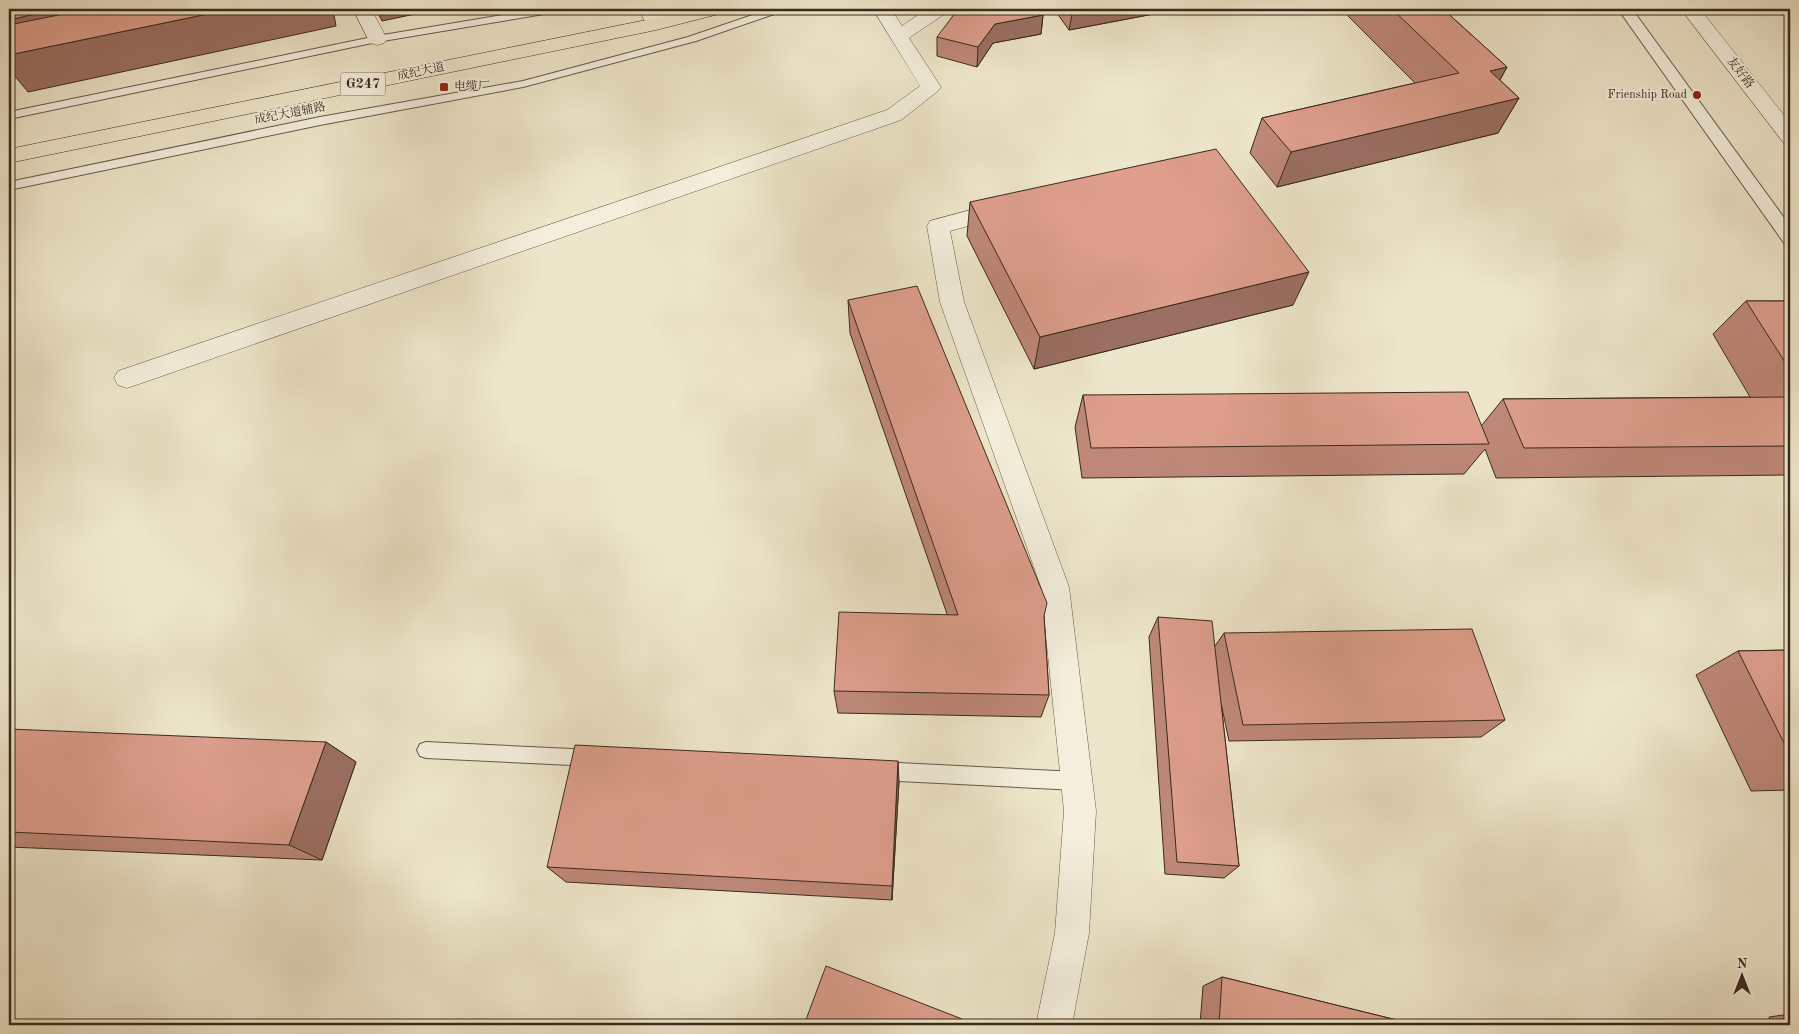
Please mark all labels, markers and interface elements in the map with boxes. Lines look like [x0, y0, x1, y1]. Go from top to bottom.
street label: 友好路 [1724, 54, 1757, 91]
street label: 成纪大道 [396, 59, 446, 83]
road number: G247 [340, 72, 386, 96]
place label: 电缆厂 [454, 79, 490, 93]
marker: 电缆厂 [438, 81, 450, 93]
place label: Frienship Road [1607, 89, 1687, 101]
marker: Frienship Road [1691, 89, 1703, 101]
street label: 成纪大道辅路 [253, 99, 326, 127]
north arrow [1716, 952, 1766, 1002]
text: N [1737, 957, 1748, 971]

